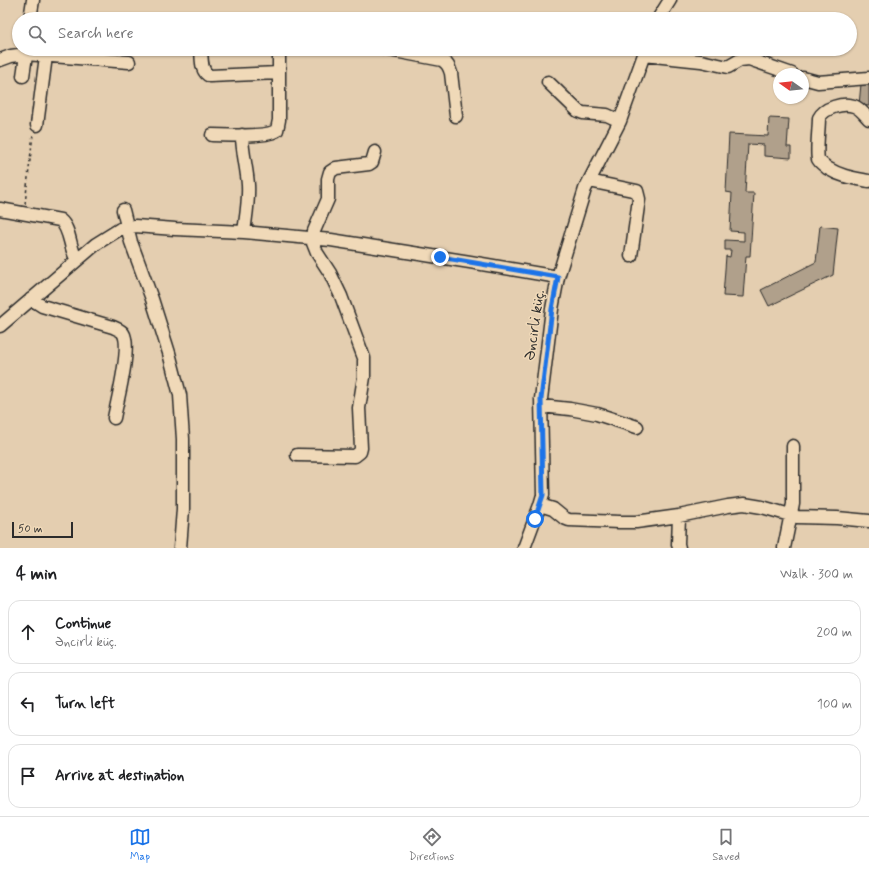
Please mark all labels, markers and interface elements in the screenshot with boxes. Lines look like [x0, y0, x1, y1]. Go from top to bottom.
search box [12, 12, 857, 56]
icon: search [26, 23, 48, 45]
text: Search here [58, 24, 134, 44]
north arrow [773, 68, 809, 104]
route end [431, 248, 449, 266]
street label: Əncirli küç. [520, 288, 550, 362]
route start [526, 510, 544, 528]
scale bar [12, 520, 73, 539]
text: 50 m [18, 522, 43, 536]
text: 4 min [16, 563, 57, 585]
text: Walk · 300 m [780, 566, 853, 583]
text: Continue [55, 614, 111, 634]
icon: ahead [17, 621, 39, 643]
text: 200 m [817, 624, 852, 641]
text: Əncirli küç. [55, 634, 117, 651]
icon: left [17, 693, 39, 715]
text: Turn left [55, 694, 115, 714]
text: 100 m [817, 696, 852, 713]
icon: arrive [17, 765, 39, 787]
text: Arrive at destination [55, 766, 184, 786]
tab: Map [129, 826, 151, 864]
tab: Directions [409, 826, 454, 864]
tab: Saved [712, 826, 740, 864]

